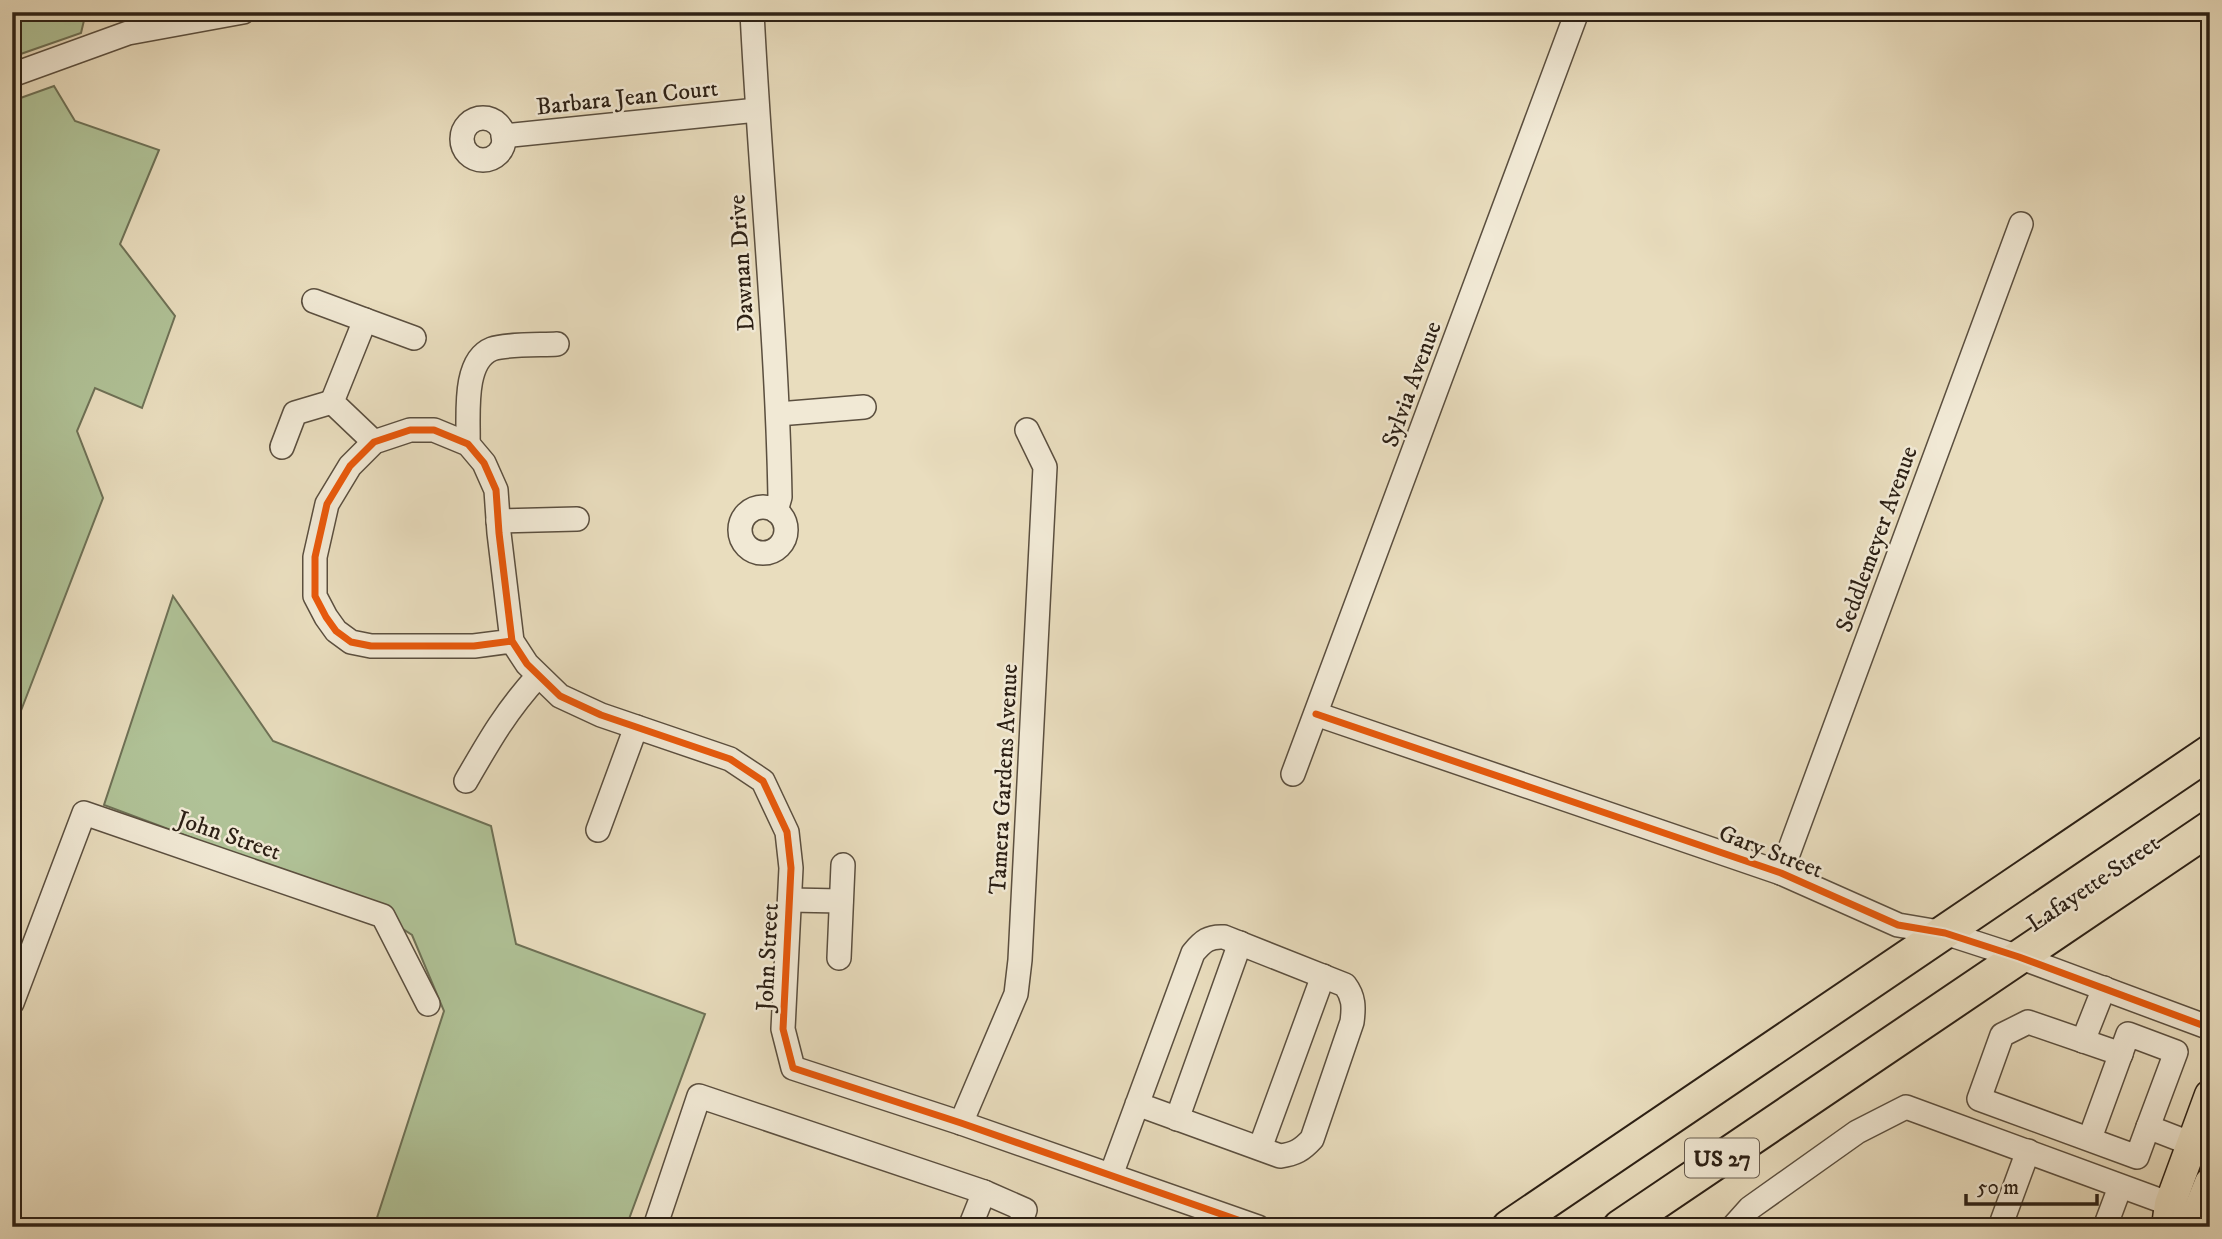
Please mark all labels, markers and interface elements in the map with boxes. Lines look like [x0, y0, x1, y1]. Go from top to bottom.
street label: Barbara Jean Court [535, 73, 720, 122]
street label: Dawnan Drive [722, 193, 762, 332]
street label: Sylvia Avenue [1375, 317, 1449, 451]
street label: Seddlemeyer Avenue [1829, 442, 1925, 637]
street label: Tamera Gardens Avenue [983, 663, 1025, 895]
street label: John Street [171, 804, 285, 868]
street label: Gary Street [1714, 818, 1827, 886]
street label: Lafayette Street [2021, 828, 2166, 939]
street label: John Street [750, 902, 786, 1014]
road number: US 27 [1685, 1138, 1759, 1177]
scale bar [1966, 1162, 2098, 1206]
text: 50 m [1977, 1175, 2019, 1201]

